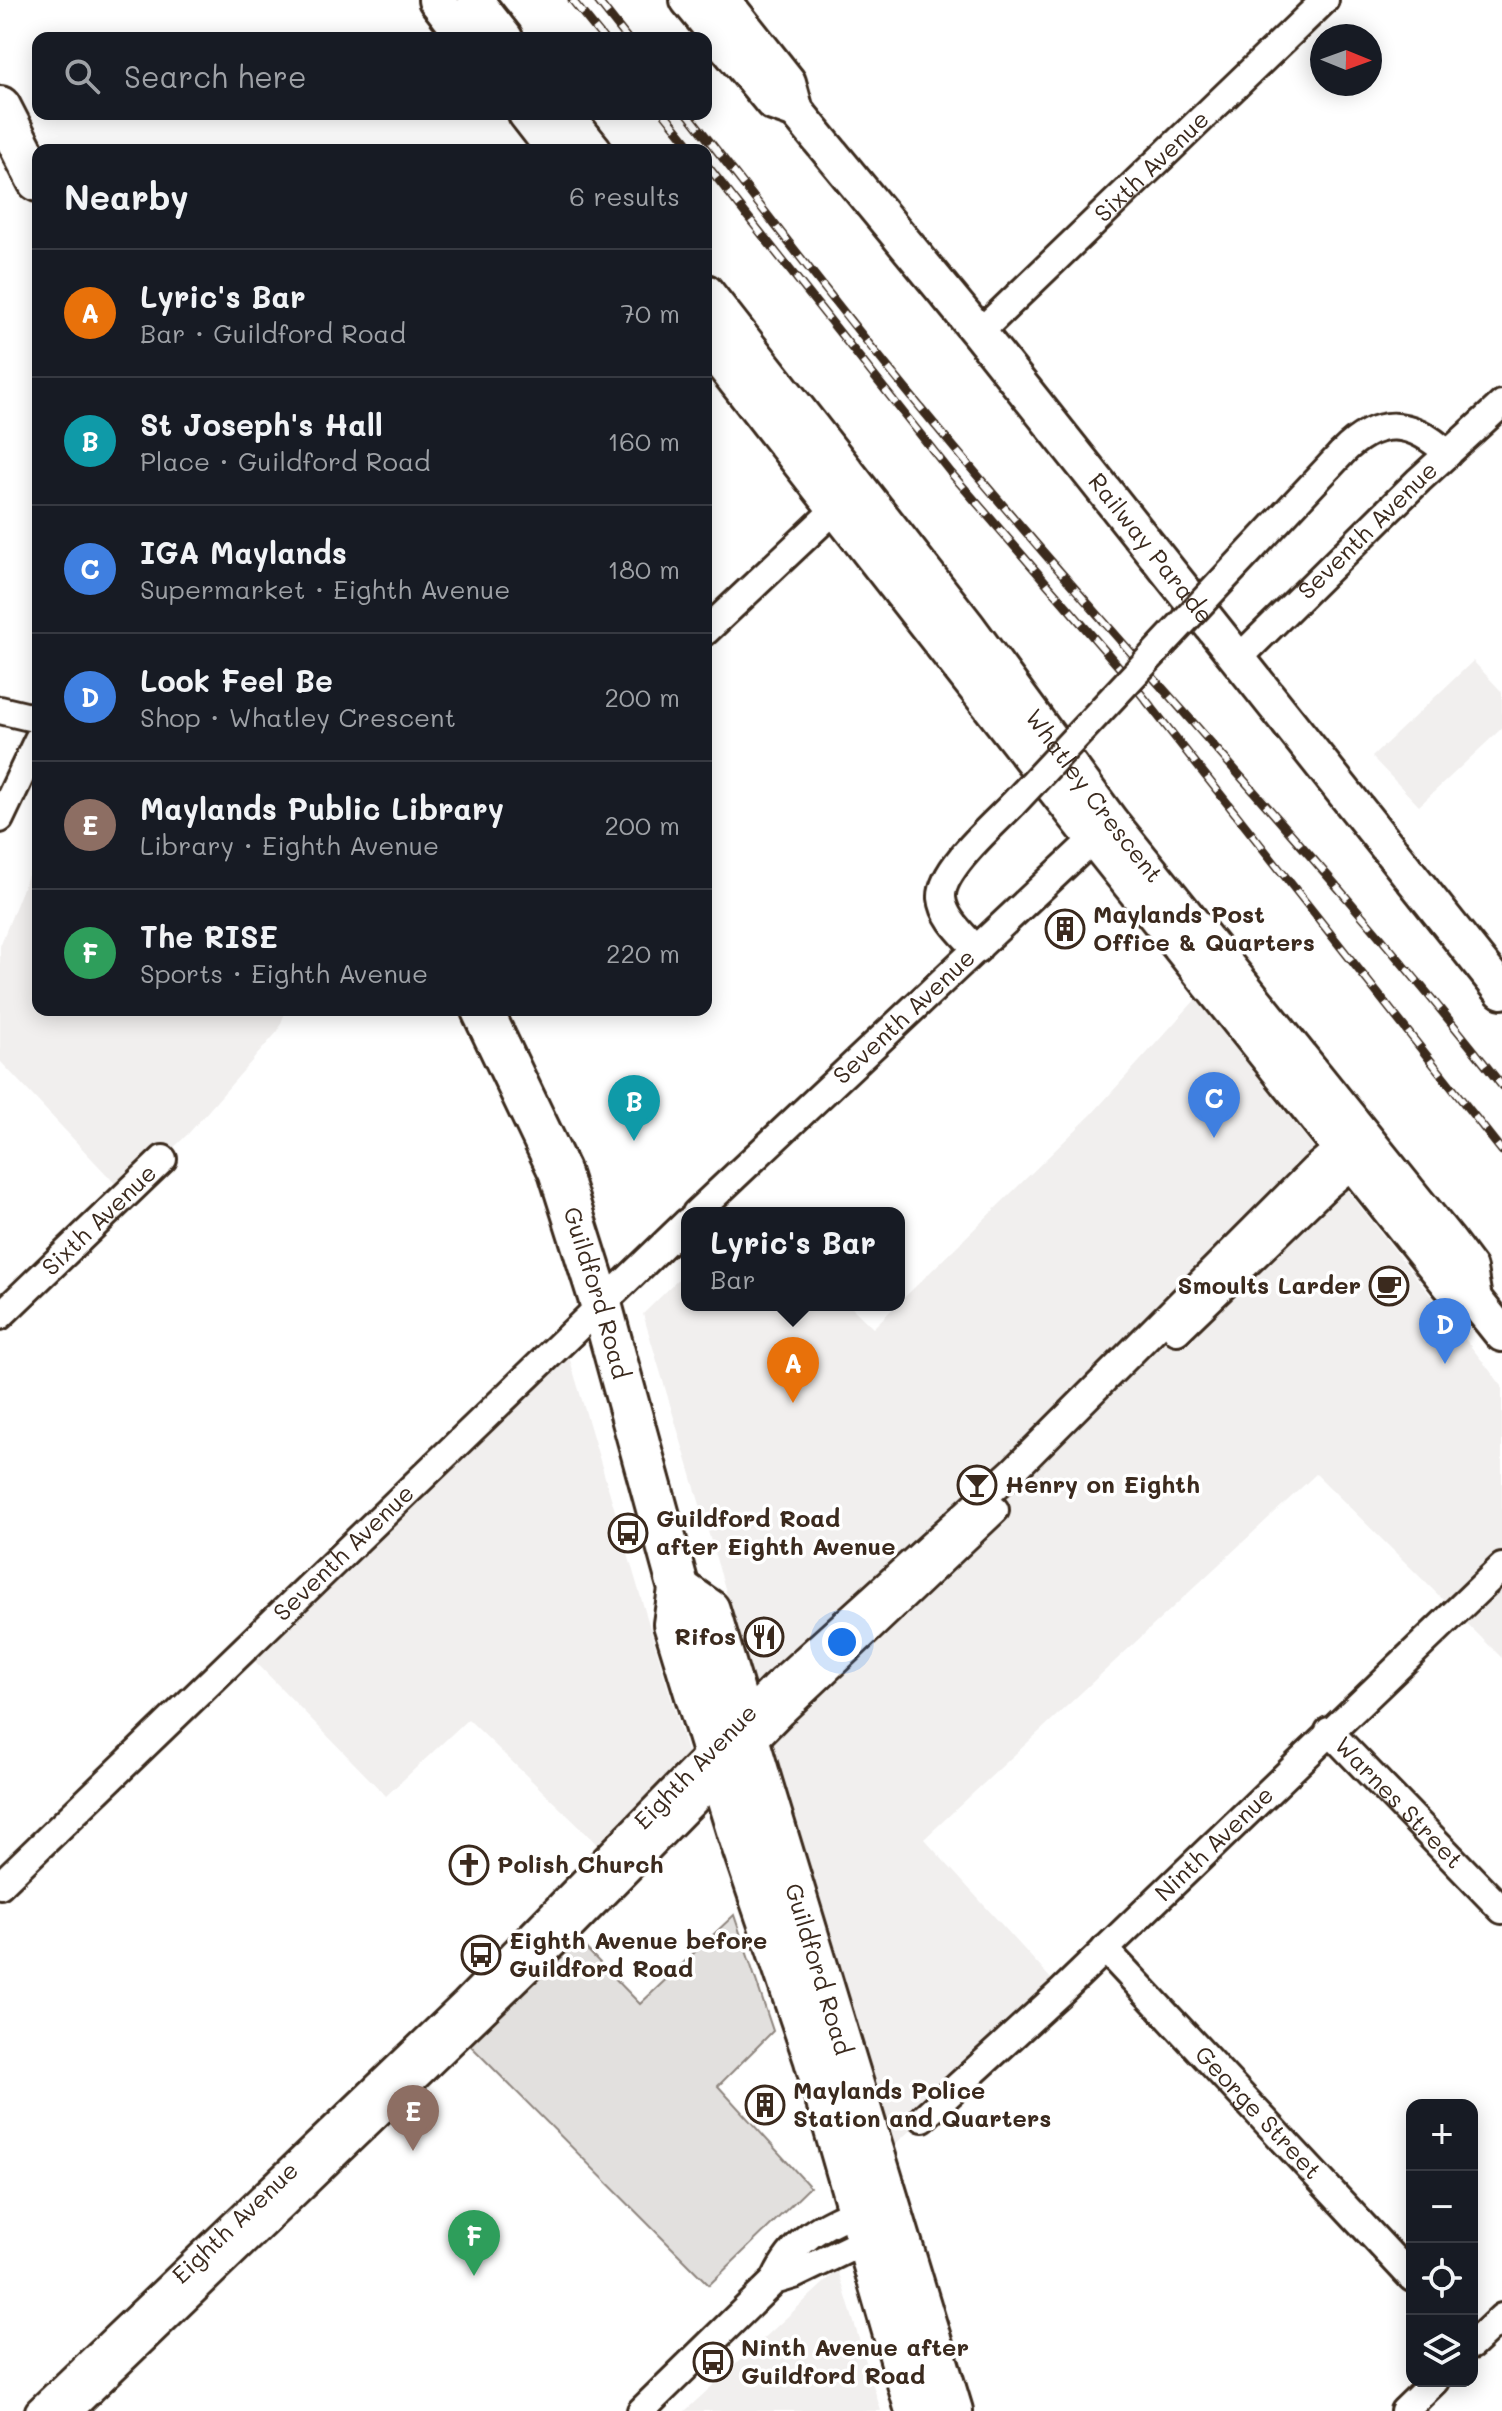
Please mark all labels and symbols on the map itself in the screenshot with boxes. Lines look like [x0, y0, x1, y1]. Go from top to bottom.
north arrow [1310, 24, 1382, 96]
street label: Sixth Avenue [1087, 103, 1215, 228]
street label: Seventh Avenue [1290, 454, 1443, 605]
street label: Railway Parade [1082, 466, 1221, 630]
street label: Whatley Crescent [1019, 702, 1171, 888]
place label: Maylands Post Office & Quarters [1093, 898, 1315, 957]
building icon: Maylands Post Office & Quarters [1044, 908, 1086, 950]
street label: Seventh Avenue [826, 941, 981, 1090]
pin: C [1188, 1072, 1240, 1138]
pin: B [608, 1075, 660, 1141]
street label: Sixth Avenue [34, 1157, 162, 1282]
street label: Guildford Road [557, 1203, 638, 1382]
cafe icon: Smoults Larder [1368, 1265, 1410, 1307]
place label: Smoults Larder [1178, 1269, 1361, 1300]
pin: D [1419, 1298, 1471, 1364]
pin: A [767, 1337, 819, 1403]
bar icon: Henry on Eighth [956, 1464, 998, 1506]
place label: Henry on Eighth [1005, 1468, 1200, 1499]
street label: Seventh Avenue [266, 1477, 420, 1627]
place label: Guildford Road after Eighth Avenue [656, 1502, 896, 1561]
bus stop icon: Guildford Road after Eighth Avenue [607, 1512, 649, 1554]
restaurant icon: Rifos [743, 1616, 785, 1658]
place label: Rifos [674, 1620, 736, 1651]
your location [822, 1622, 862, 1662]
street label: Eighth Avenue [627, 1697, 763, 1835]
street label: Warnes Street [1329, 1729, 1470, 1874]
street label: Ninth Avenue [1147, 1779, 1279, 1907]
church icon: Polish Church [448, 1844, 490, 1886]
place label: Polish Church [497, 1848, 664, 1879]
street label: Guildford Road [779, 1879, 860, 2058]
place label: Eighth Avenue before Guildford Road [509, 1924, 767, 1983]
bus stop icon: Eighth Avenue before Guildford Road [460, 1934, 502, 1976]
street label: George Street [1189, 2038, 1329, 2185]
place label: Maylands Police Station and Quarters [793, 2074, 1051, 2133]
building icon: Maylands Police Station and Quarters [744, 2084, 786, 2126]
pin: E [387, 2085, 439, 2151]
street label: Eighth Avenue [165, 2154, 304, 2290]
pin: F [448, 2210, 500, 2276]
place label: Ninth Avenue after Guildford Road [741, 2331, 969, 2390]
bus stop icon: Ninth Avenue after Guildford Road [692, 2341, 734, 2383]

